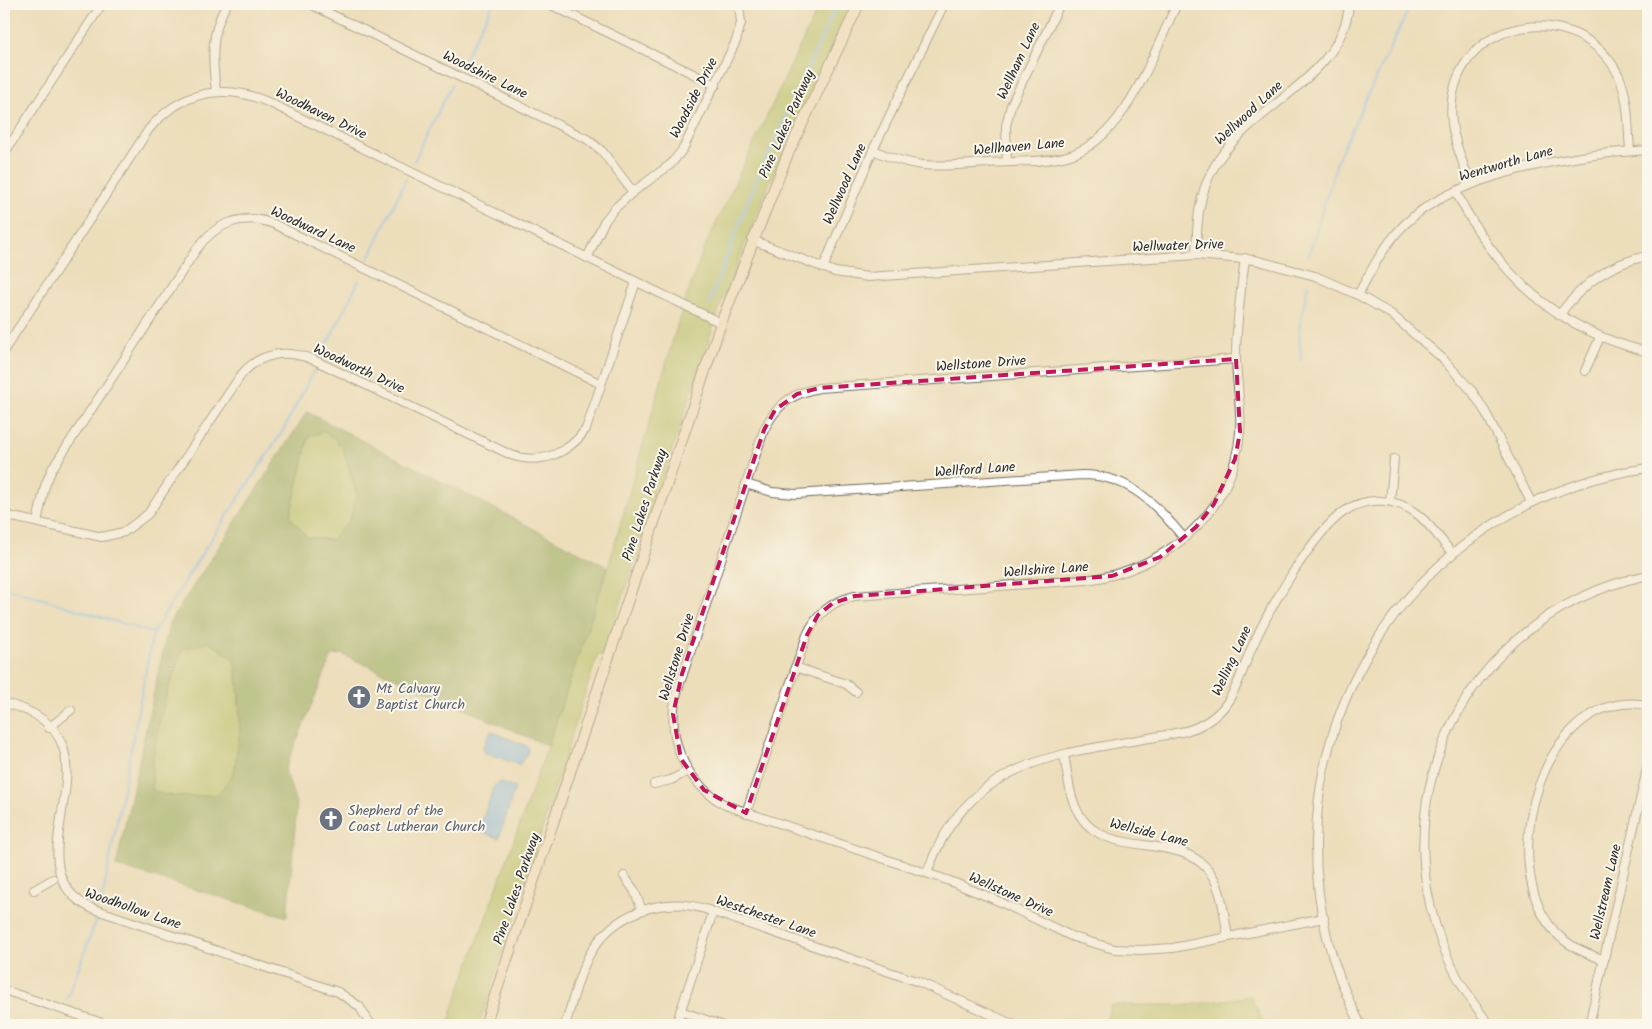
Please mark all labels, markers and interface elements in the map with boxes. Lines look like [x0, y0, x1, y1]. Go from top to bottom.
street label: Wellham Lane [992, 18, 1047, 103]
street label: Woodshire Lane [439, 45, 532, 105]
street label: Woodside Drive [664, 53, 724, 142]
street label: Pine Lakes Parkway [753, 66, 821, 182]
street label: Wellwood Lane [1210, 75, 1289, 151]
street label: Woodhaven Drive [272, 82, 371, 146]
street label: Wellhaven Lane [972, 132, 1066, 162]
street label: Wellwood Lane [817, 139, 873, 228]
street label: Wentworth Lane [1456, 140, 1556, 188]
street label: Woodward Lane [267, 201, 360, 260]
street label: Wellwater Drive [1132, 233, 1225, 259]
street label: Woodworth Drive [310, 338, 409, 400]
street label: Wellstone Drive [935, 350, 1028, 378]
street label: Pine Lakes Parkway [616, 446, 674, 564]
street label: Wellford Lane [934, 456, 1017, 484]
street label: Wellshire Lane [1003, 556, 1090, 584]
street label: Wellstone Drive [653, 610, 701, 703]
street label: Welling Lane [1206, 622, 1258, 700]
place label: Mt Calvary Baptist Church [376, 678, 465, 716]
church icon: Mt Calvary Baptist Church [346, 684, 372, 710]
place label: Shepherd of the Coast Lutheran Church [348, 800, 485, 838]
church icon: Shepherd of the Coast Lutheran Church [318, 806, 344, 832]
street label: Wellside Lane [1107, 813, 1191, 854]
street label: Pine Lakes Parkway [488, 830, 547, 948]
street label: Wellstream Lane [1584, 841, 1628, 942]
street label: Wellstone Drive [965, 867, 1057, 924]
street label: Woodhollow Lane [82, 882, 185, 936]
street label: Westchester Lane [713, 890, 820, 945]

